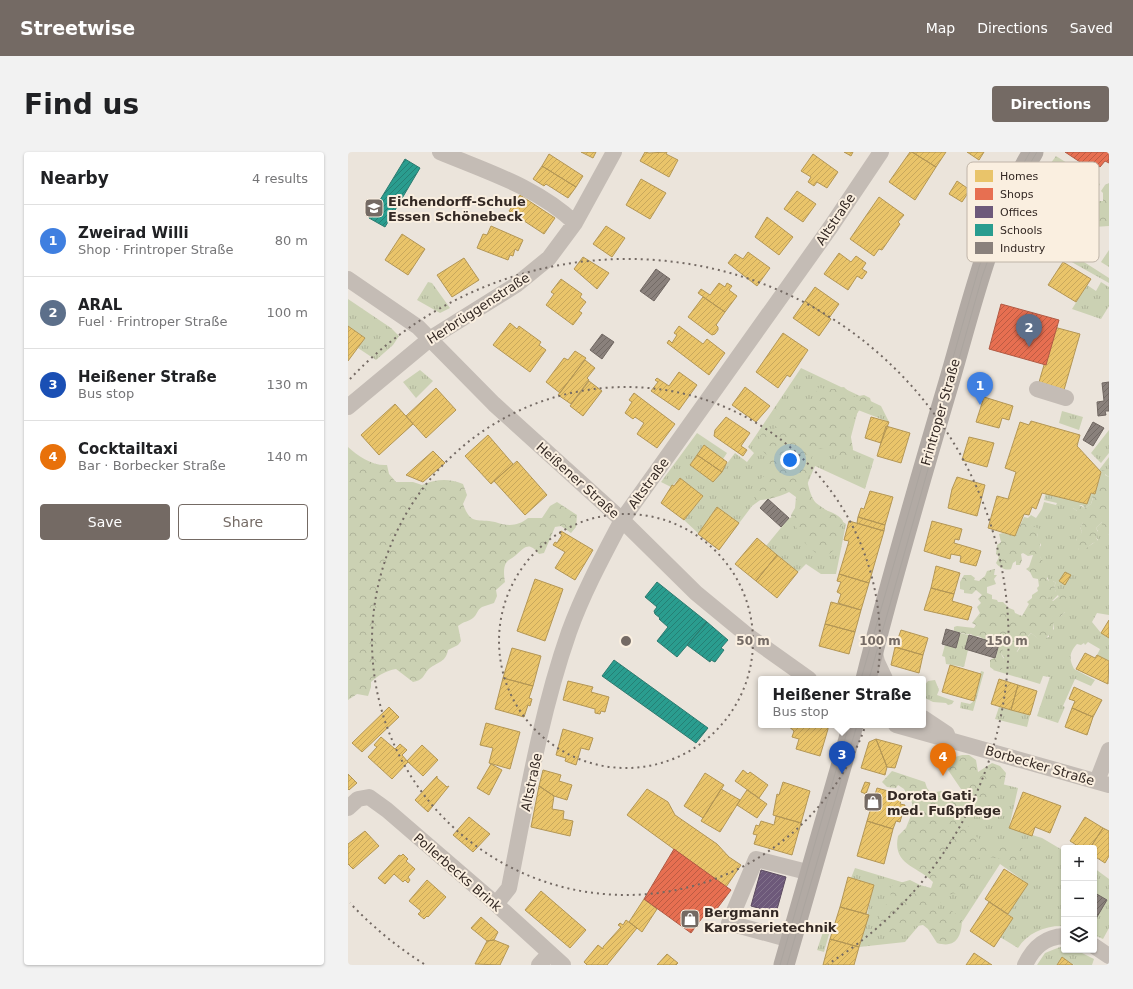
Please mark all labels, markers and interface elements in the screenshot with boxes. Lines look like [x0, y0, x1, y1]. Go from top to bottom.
text: Streetwise [20, 17, 135, 39]
text: Map [926, 20, 955, 36]
text: Directions [977, 20, 1048, 36]
text: Saved [1070, 20, 1113, 36]
button: Directions [992, 86, 1109, 122]
text: Find us [24, 88, 139, 121]
legend [967, 162, 1099, 262]
text: Nearby [40, 168, 109, 188]
text: Homes [1000, 170, 1038, 183]
text: 4 results [252, 171, 308, 186]
text: Shops [1000, 188, 1034, 201]
street label: Altstraße [813, 191, 858, 248]
place label: Eichendorff-Schule Essen Schönebeck [388, 194, 526, 224]
school or university icon: Eichendorff-Schule Essen Schönebeck [363, 197, 385, 219]
text: Offices [1000, 206, 1038, 219]
text: Zweirad Willi [78, 224, 189, 242]
text: Schools [1000, 224, 1043, 237]
text: 1 [48, 233, 58, 248]
text: 80 m [275, 233, 308, 248]
text: Shop · Frintroper Straße [78, 242, 234, 257]
text: Industry [1000, 242, 1046, 255]
street label: Herbrüggenstraße [424, 270, 532, 347]
text: ARAL [78, 296, 122, 314]
text: 2 [48, 305, 58, 320]
text: 100 m [266, 305, 308, 320]
text: Fuel · Frintroper Straße [78, 314, 227, 329]
pin: 2 [1016, 314, 1042, 347]
street label: Frintroper Straße [918, 357, 963, 467]
text: Heißener Straße [78, 368, 217, 386]
pin: 1 [967, 372, 993, 405]
text: 3 [48, 377, 58, 392]
text: 130 m [266, 377, 308, 392]
text: Bus stop [78, 386, 134, 401]
street label: Heißener Straße [533, 439, 622, 521]
text: Cocktailtaxi [78, 440, 178, 458]
text: 4 [48, 449, 58, 464]
text: 140 m [266, 449, 308, 464]
your location [780, 450, 800, 470]
street label: Altstraße [625, 455, 672, 512]
text: Bar · Borbecker Straße [78, 458, 226, 473]
button: Save [40, 504, 170, 540]
button: Share [178, 504, 308, 540]
centre of rings [619, 634, 633, 648]
text: 50 m [736, 634, 770, 648]
text: 100 m [859, 634, 901, 648]
text: 150 m [986, 634, 1028, 648]
popup [758, 676, 926, 728]
text: Heißener Straße [773, 686, 911, 704]
text: Bus stop [773, 704, 829, 719]
pin: 3 [829, 741, 855, 774]
pin: 4 [930, 743, 956, 776]
street label: Borbecker Straße [983, 743, 1096, 788]
street label: Altstraße [518, 752, 545, 813]
place label: Dorota Gati, med. Fußpflege [887, 788, 1001, 818]
shop icon: Dorota Gati, med. Fußpflege [862, 791, 884, 813]
street label: Pollerbecks Brink [411, 830, 505, 915]
map controls [1061, 845, 1097, 953]
button: + [1061, 845, 1097, 881]
button: − [1061, 881, 1097, 917]
place label: Bergmann Karosserietechnik [704, 905, 837, 935]
shop icon: Bergmann Karosserietechnik [679, 908, 701, 930]
button: layers [1061, 917, 1097, 953]

